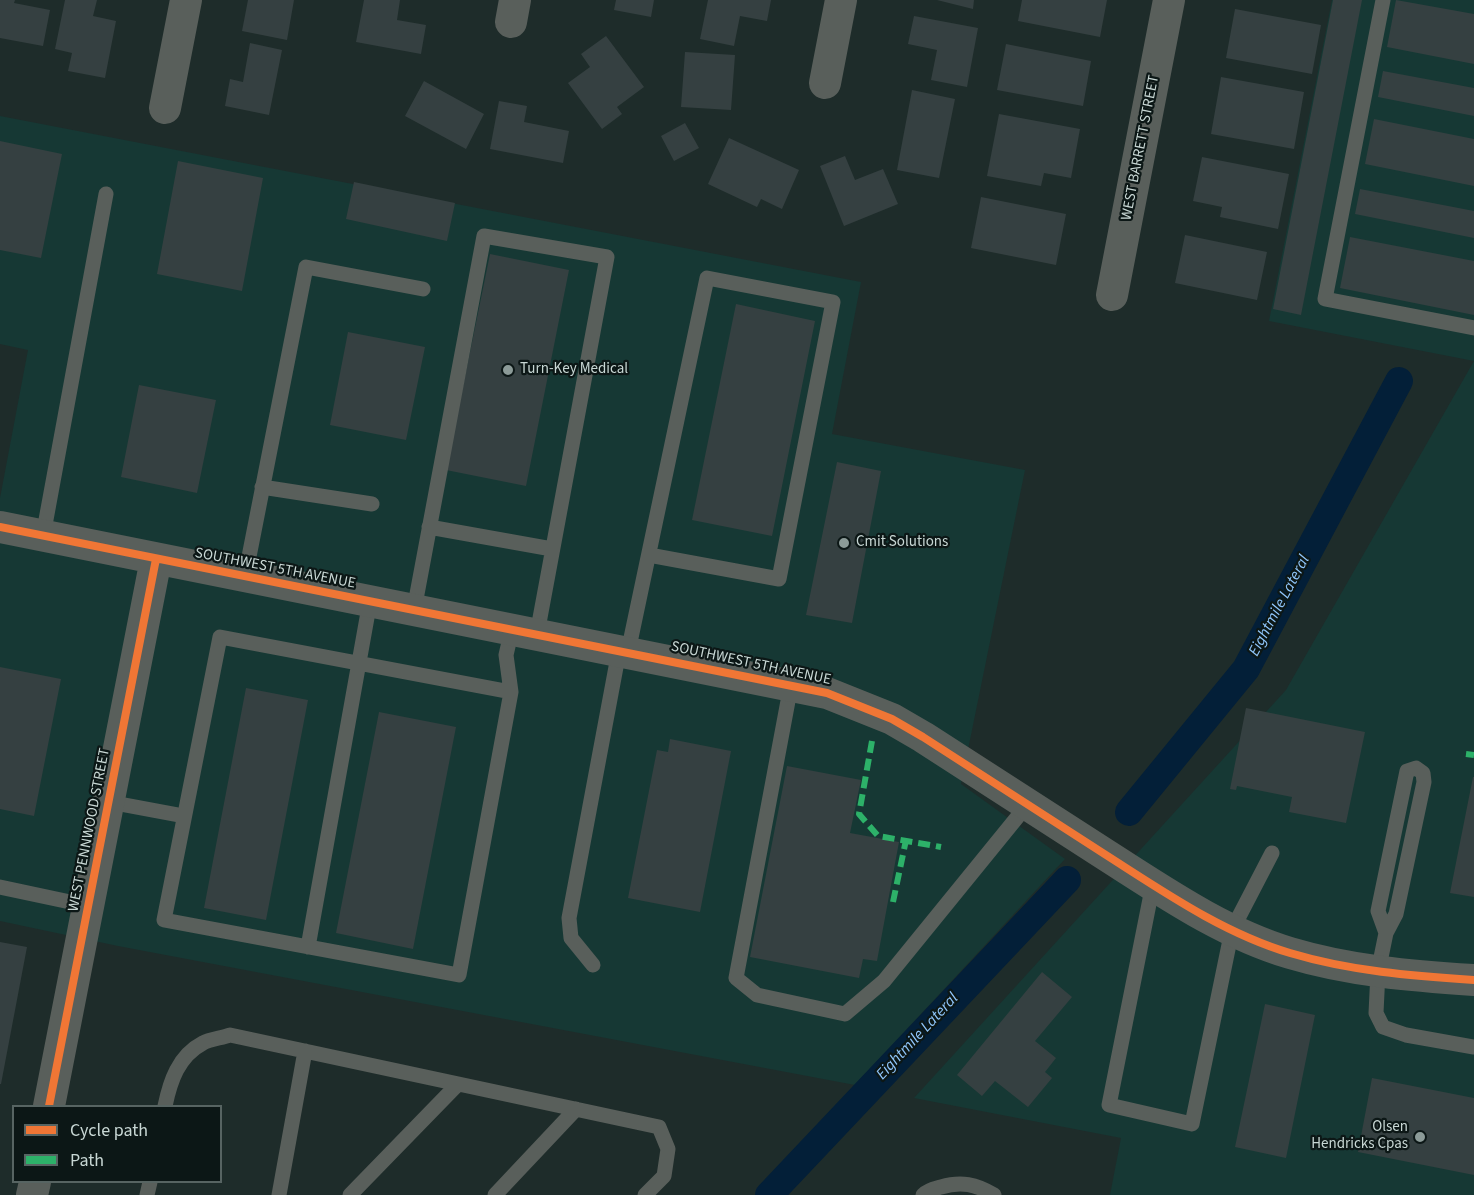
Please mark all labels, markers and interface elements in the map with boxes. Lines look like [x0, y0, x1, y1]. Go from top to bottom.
street label: WEST BARRETT STREET [1118, 74, 1164, 222]
place label: Turn-Key Medical [520, 361, 628, 379]
marker: Turn-Key Medical [501, 363, 515, 377]
place label: Cmit Solutions [856, 534, 948, 552]
marker: Cmit Solutions [837, 536, 851, 550]
street label: SOUTHWEST 5TH AVENUE [193, 545, 357, 593]
water label: Eightmile Lateral [1245, 552, 1315, 660]
street label: SOUTHWEST 5TH AVENUE [669, 638, 833, 690]
street label: WEST PENNWOOD STREET [65, 747, 115, 913]
water label: Eightmile Lateral [873, 990, 963, 1084]
legend [12, 1105, 222, 1183]
text: Cycle path [70, 1118, 148, 1143]
place label: Olsen Hendricks Cpas [1311, 1119, 1408, 1154]
marker: Olsen Hendricks Cpas [1413, 1130, 1427, 1144]
text: Path [70, 1148, 104, 1173]

